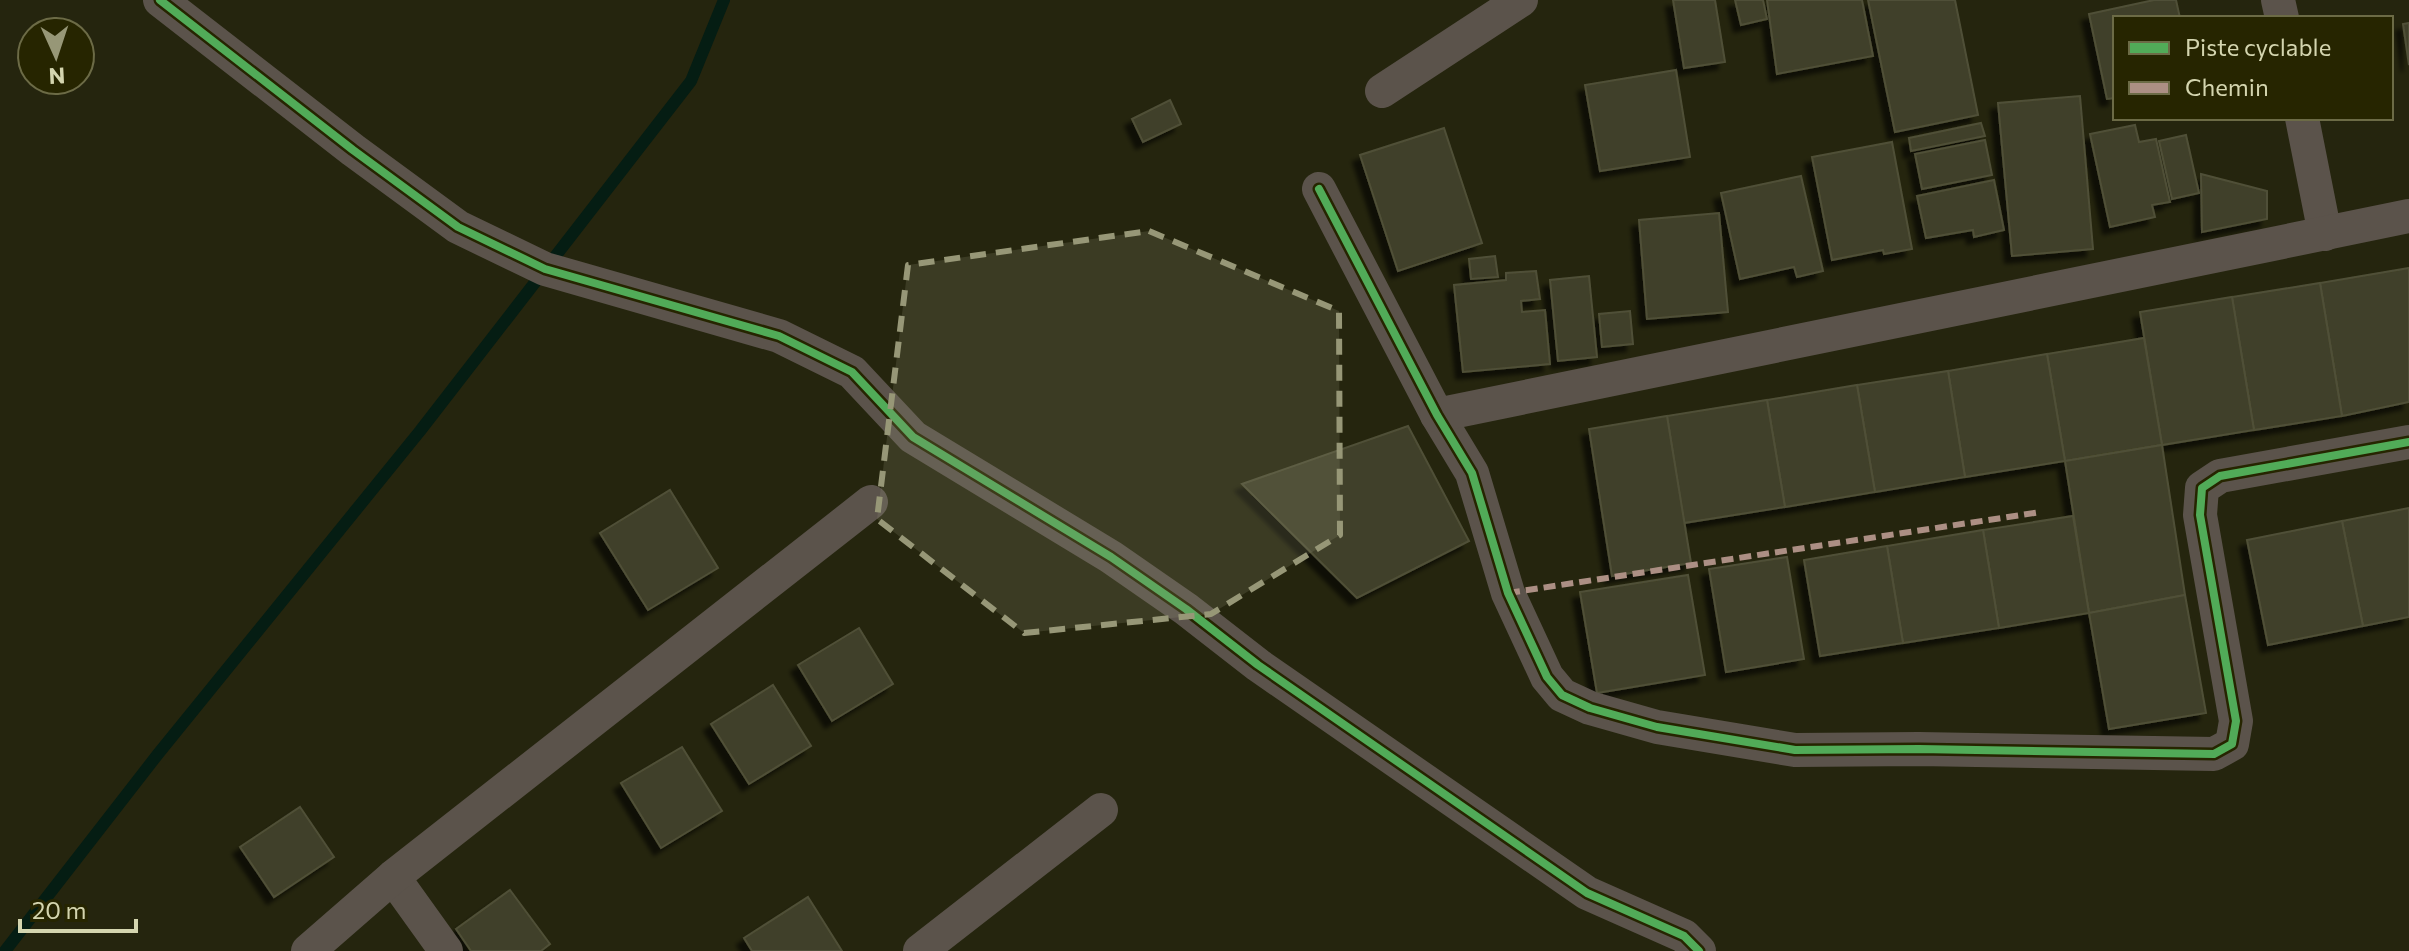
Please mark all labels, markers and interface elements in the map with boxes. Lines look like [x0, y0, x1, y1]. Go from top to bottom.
north arrow [16, 16, 96, 96]
legend [2113, 16, 2393, 120]
text: Piste cyclable [2185, 32, 2331, 61]
text: N [48, 63, 66, 90]
text: Chemin [2185, 72, 2269, 101]
scale bar [20, 883, 136, 933]
text: 20 m [32, 895, 86, 924]

